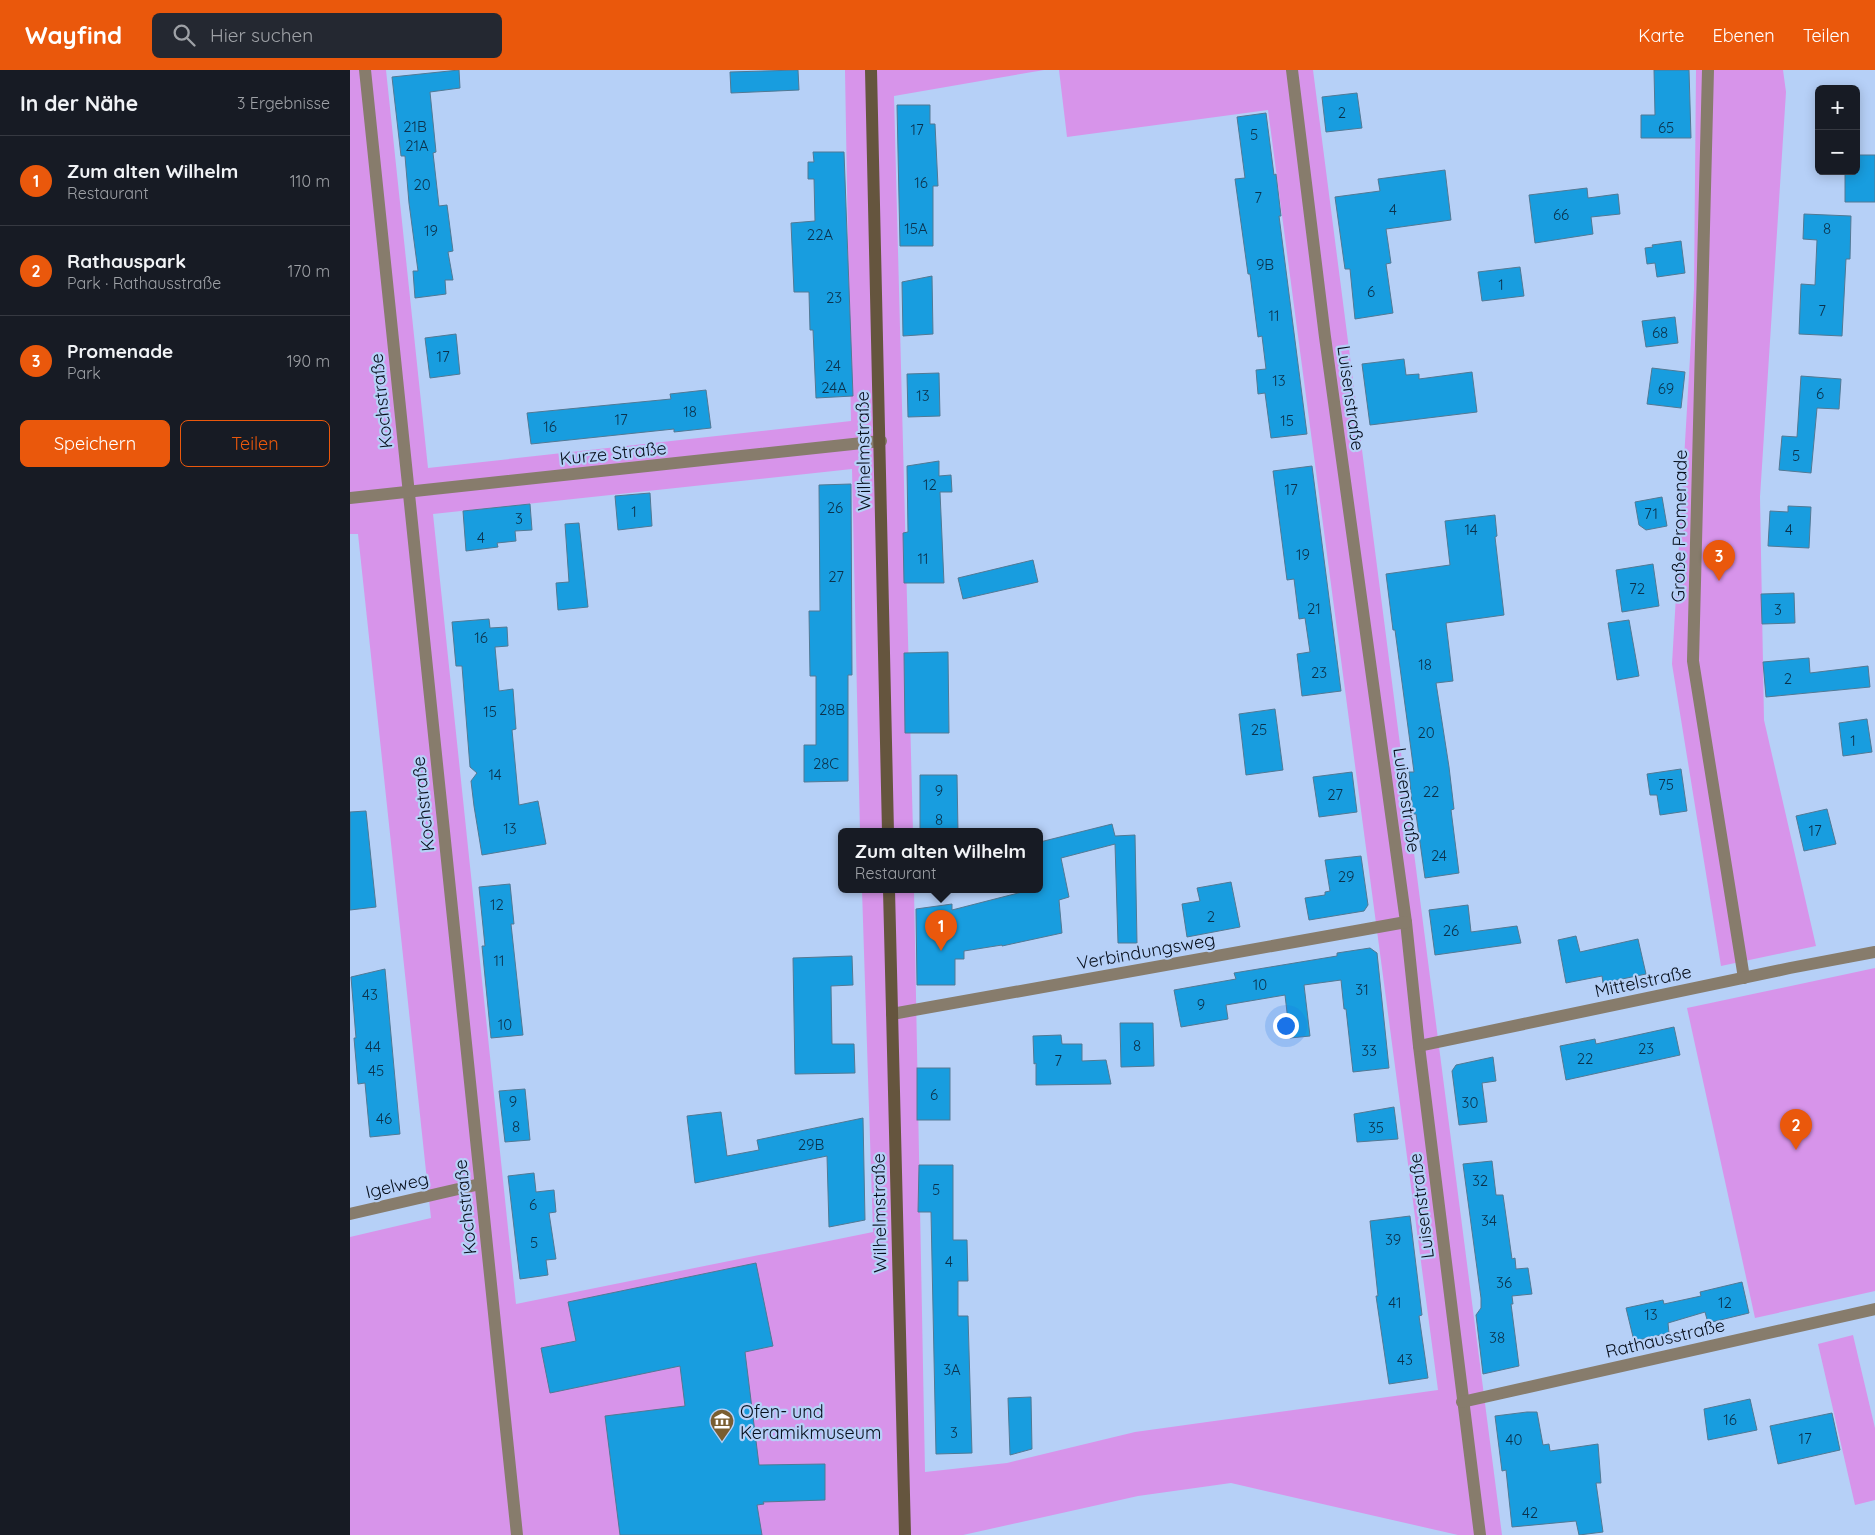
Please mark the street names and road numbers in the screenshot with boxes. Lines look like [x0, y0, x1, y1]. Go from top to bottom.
street label: Luisenstraße [1332, 344, 1370, 452]
street label: Kochstraße [365, 352, 397, 450]
street label: Wilhelmstraße [850, 391, 876, 511]
street label: Kurze Straße [558, 436, 668, 470]
street label: Große Promenade [1666, 449, 1692, 603]
street label: Luisenstraße [1388, 746, 1426, 854]
street label: Kochstraße [407, 755, 439, 853]
street label: Verbindungsweg [1075, 928, 1217, 974]
street label: Mittelstraße [1592, 960, 1694, 1002]
street label: Luisenstraße [1403, 1152, 1439, 1260]
street label: Wilhelmstraße [866, 1153, 892, 1273]
street label: Kochstraße [449, 1158, 481, 1256]
street label: Igelweg [363, 1167, 431, 1203]
street label: Rathausstraße [1603, 1313, 1727, 1363]

